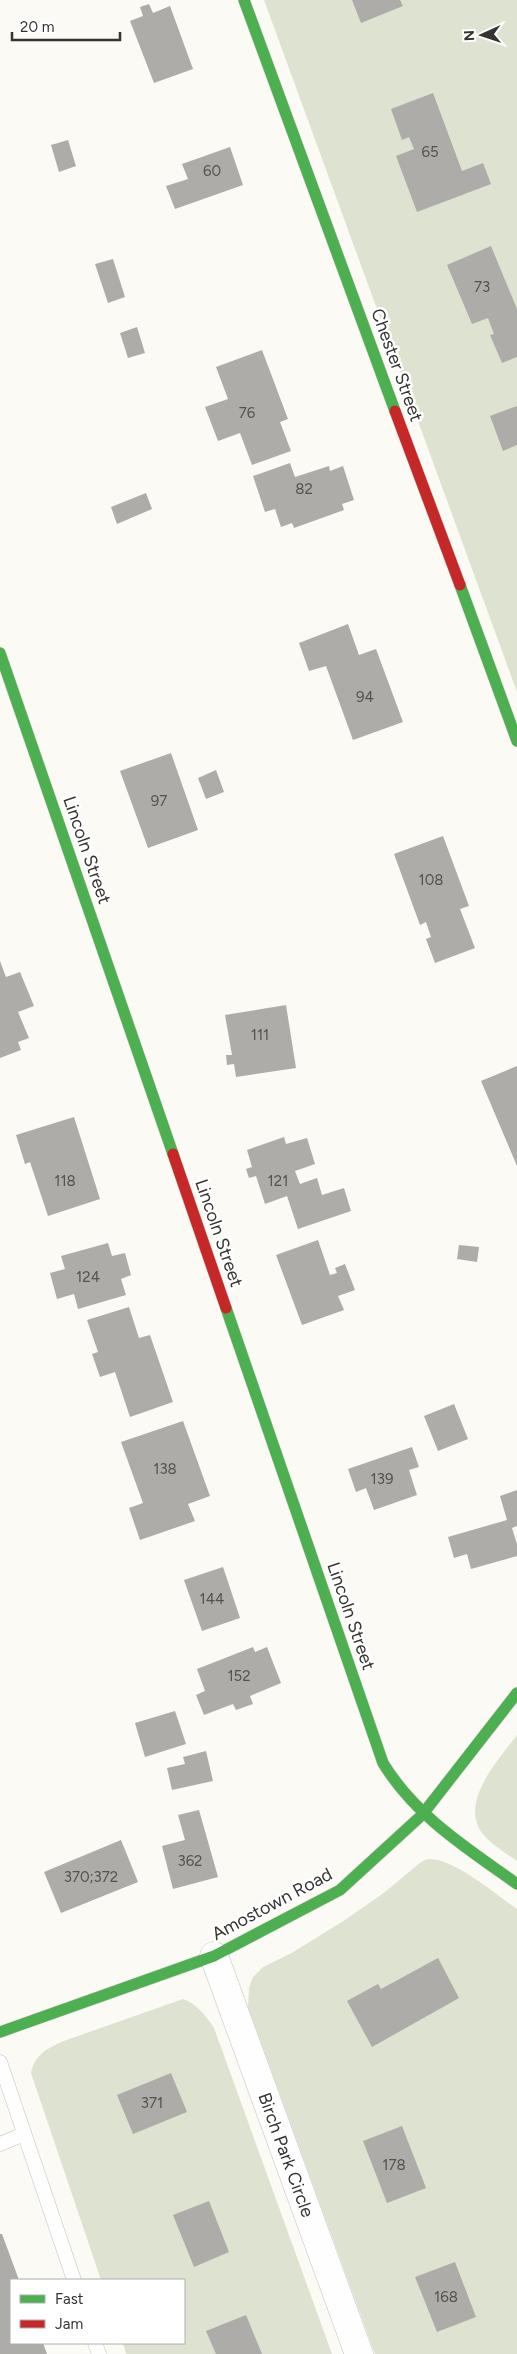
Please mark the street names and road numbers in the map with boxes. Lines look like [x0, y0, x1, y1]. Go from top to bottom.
street label: Chester Street [366, 305, 428, 425]
street label: Lincoln Street [58, 793, 116, 907]
street label: Lincoln Street [190, 1176, 248, 1290]
street label: Lincoln Street [322, 1559, 380, 1673]
street label: Amostown Road [208, 1863, 336, 1945]
street label: Birch Park Circle [253, 2090, 319, 2220]

